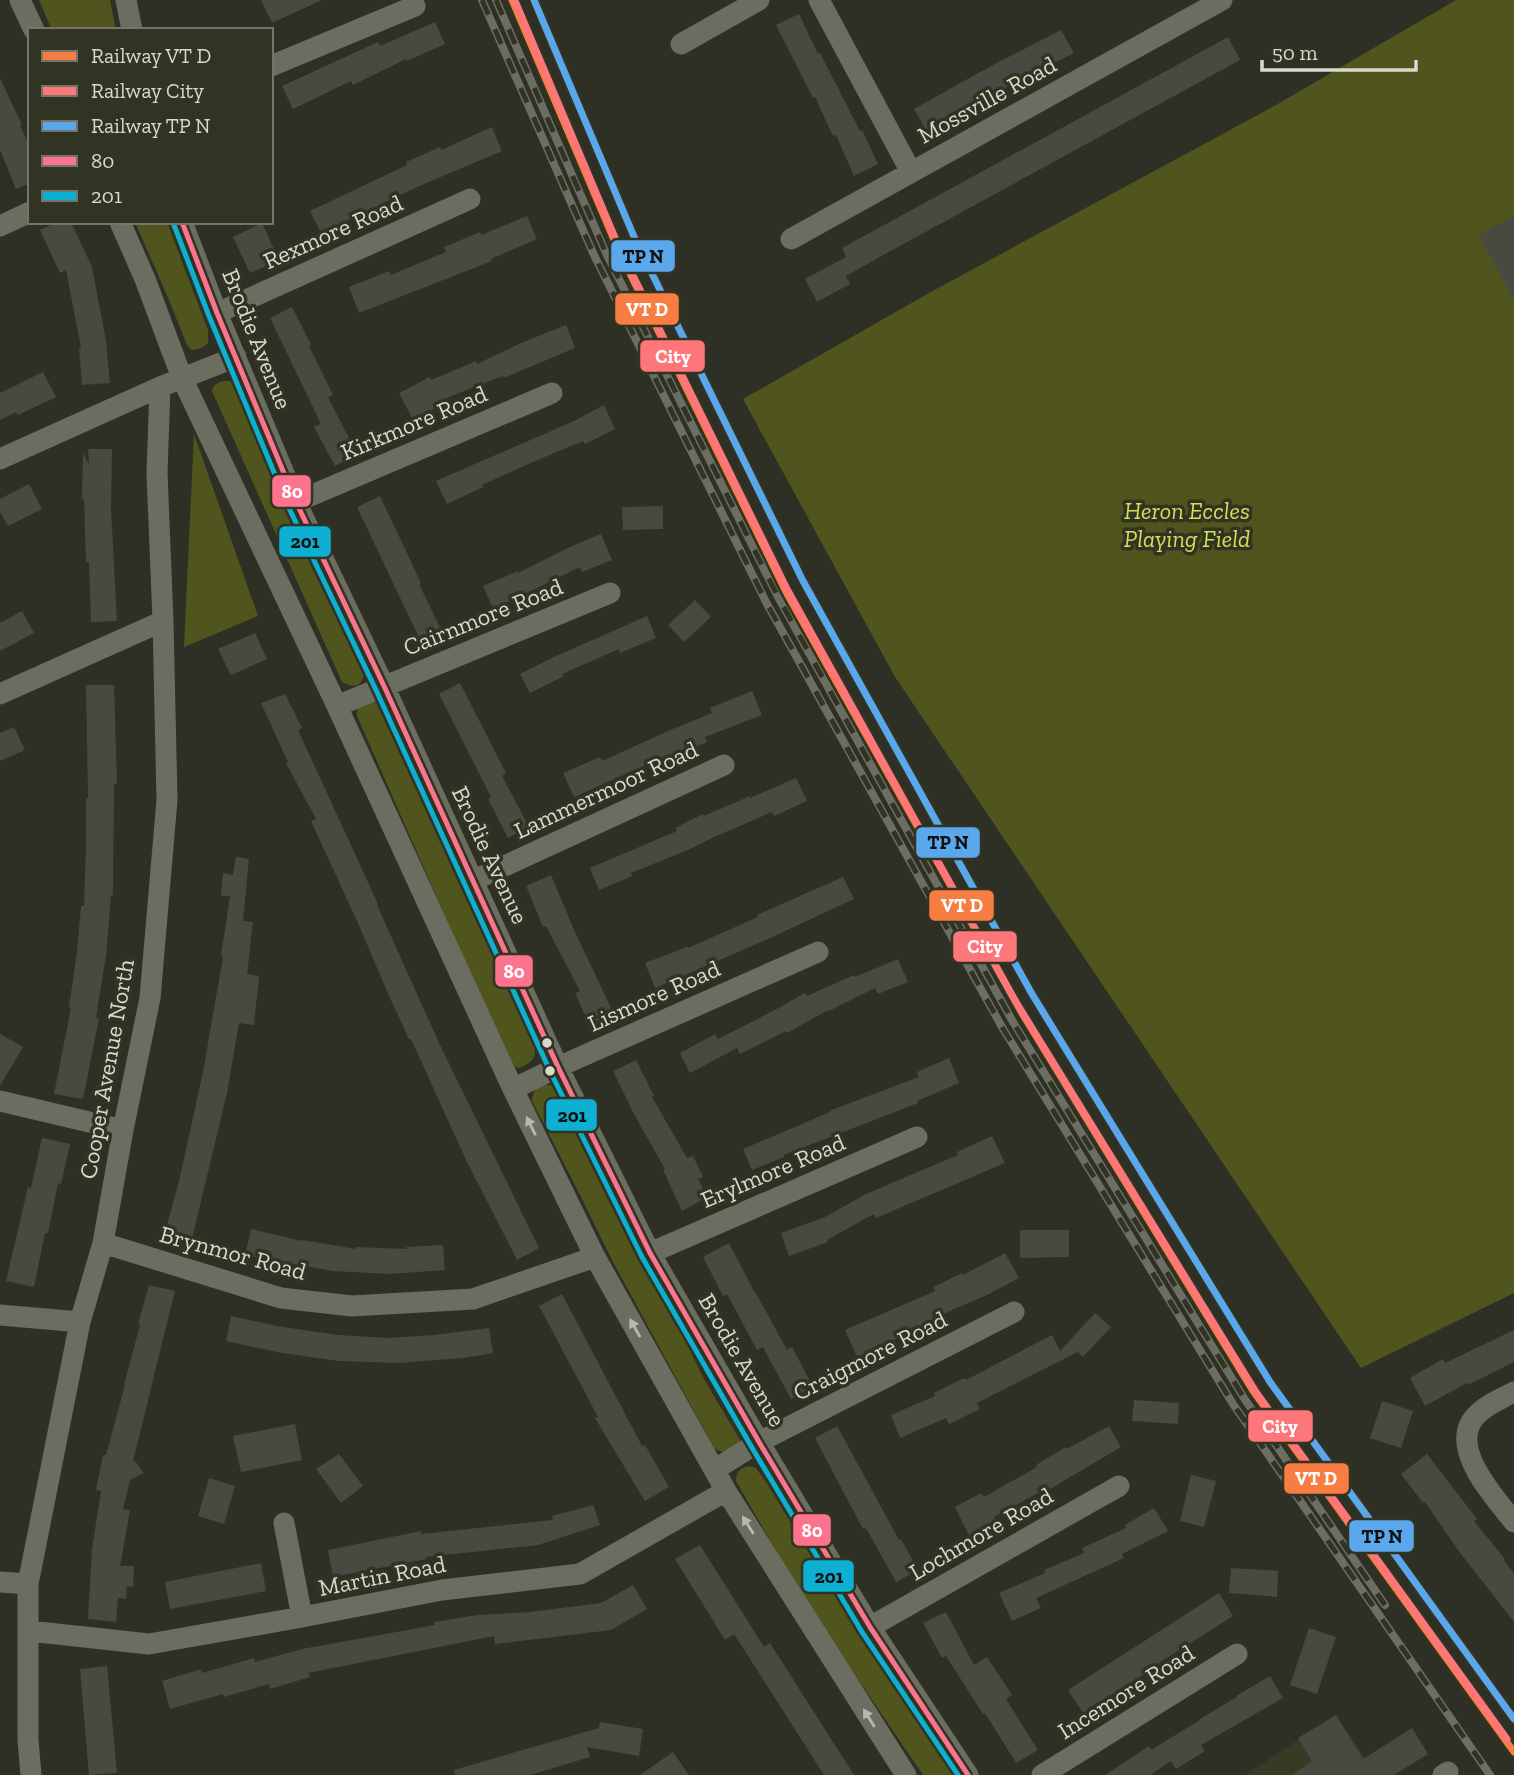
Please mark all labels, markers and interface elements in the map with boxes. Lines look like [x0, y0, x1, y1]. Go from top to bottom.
legend [28, 28, 273, 224]
scale bar [1262, 28, 1416, 72]
text: 50 m [1272, 40, 1318, 65]
text: Railway VT D [91, 43, 211, 68]
street label: Mossville Road [912, 50, 1061, 150]
text: Railway City [91, 78, 204, 103]
text: Railway TP N [91, 113, 211, 138]
text: 80 [91, 148, 114, 173]
text: 201 [91, 183, 122, 208]
street label: Rexmore Road [259, 188, 407, 275]
line badge: TP N [610, 239, 676, 273]
text: TP N [622, 245, 664, 268]
street label: Brodie Avenue [216, 264, 299, 413]
line badge: VT D [614, 292, 680, 326]
text: VT D [626, 298, 668, 321]
line badge: City [639, 339, 706, 373]
text: City [655, 345, 691, 368]
street label: Kirkmore Road [336, 379, 491, 466]
line badge: 80 [271, 474, 312, 508]
text: 80 [281, 480, 303, 503]
park label: Heron Eccles Playing Field [1124, 496, 1250, 553]
line badge: 201 [278, 525, 332, 558]
text: 201 [291, 530, 320, 553]
street label: Cairnmore Road [399, 571, 567, 662]
street label: Lammermoor Road [509, 734, 702, 845]
street label: Brodie Avenue [446, 781, 535, 928]
line badge: TP N [915, 826, 981, 859]
text: TP N [927, 831, 969, 854]
line badge: VT D [928, 889, 995, 922]
text: VT D [941, 894, 983, 917]
line badge: City [952, 930, 1018, 963]
text: City [967, 935, 1003, 958]
street label: Lismore Road [583, 953, 724, 1038]
line badge: 80 [494, 954, 534, 988]
street label: Cooper Avenue North [73, 956, 140, 1181]
text: 80 [503, 960, 525, 983]
unlabelled marker [540, 1036, 554, 1050]
unlabelled marker [543, 1064, 557, 1078]
line badge: 201 [545, 1098, 598, 1132]
text: 201 [558, 1104, 587, 1127]
one-way arrow [525, 1116, 536, 1136]
street label: Erylmore Road [696, 1127, 849, 1214]
street label: Brynmor Road [157, 1219, 310, 1286]
street label: Brodie Avenue [693, 1288, 792, 1431]
street label: Craigmore Road [788, 1304, 951, 1407]
one-way arrow [629, 1318, 641, 1338]
line badge: City [1247, 1409, 1314, 1443]
text: City [1262, 1415, 1298, 1438]
line badge: VT D [1283, 1462, 1350, 1495]
text: VT D [1295, 1467, 1337, 1490]
street label: Lochmore Road [904, 1481, 1058, 1586]
line badge: 80 [792, 1513, 832, 1547]
one-way arrow [741, 1516, 754, 1535]
text: 80 [801, 1519, 823, 1542]
line badge: TP N [1348, 1519, 1415, 1553]
text: TP N [1361, 1525, 1403, 1548]
street label: Martin Road [316, 1549, 448, 1602]
line badge: 201 [802, 1559, 855, 1593]
text: 201 [815, 1565, 844, 1588]
street label: Incemore Road [1052, 1638, 1199, 1745]
one-way arrow [863, 1708, 876, 1728]

